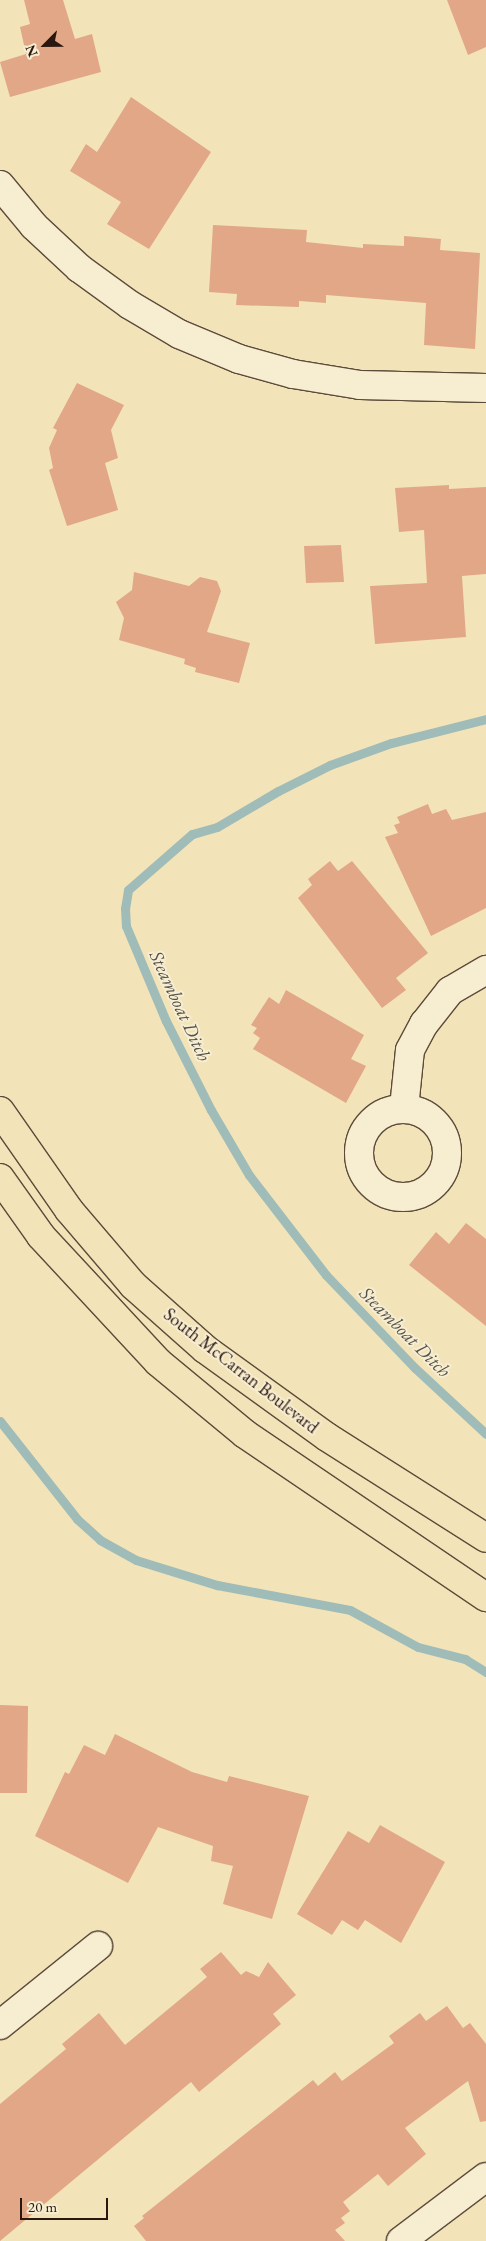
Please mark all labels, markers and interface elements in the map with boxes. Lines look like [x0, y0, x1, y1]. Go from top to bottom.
north arrow [20, 20, 70, 70]
text: N [21, 42, 42, 60]
water label: Steamboat Ditch [144, 947, 216, 1065]
water label: Steamboat Ditch [355, 1282, 455, 1382]
street label: South McCarran Boulevard [159, 1304, 323, 1438]
scale bar [22, 2188, 110, 2220]
text: 20 m [28, 2197, 57, 2216]

